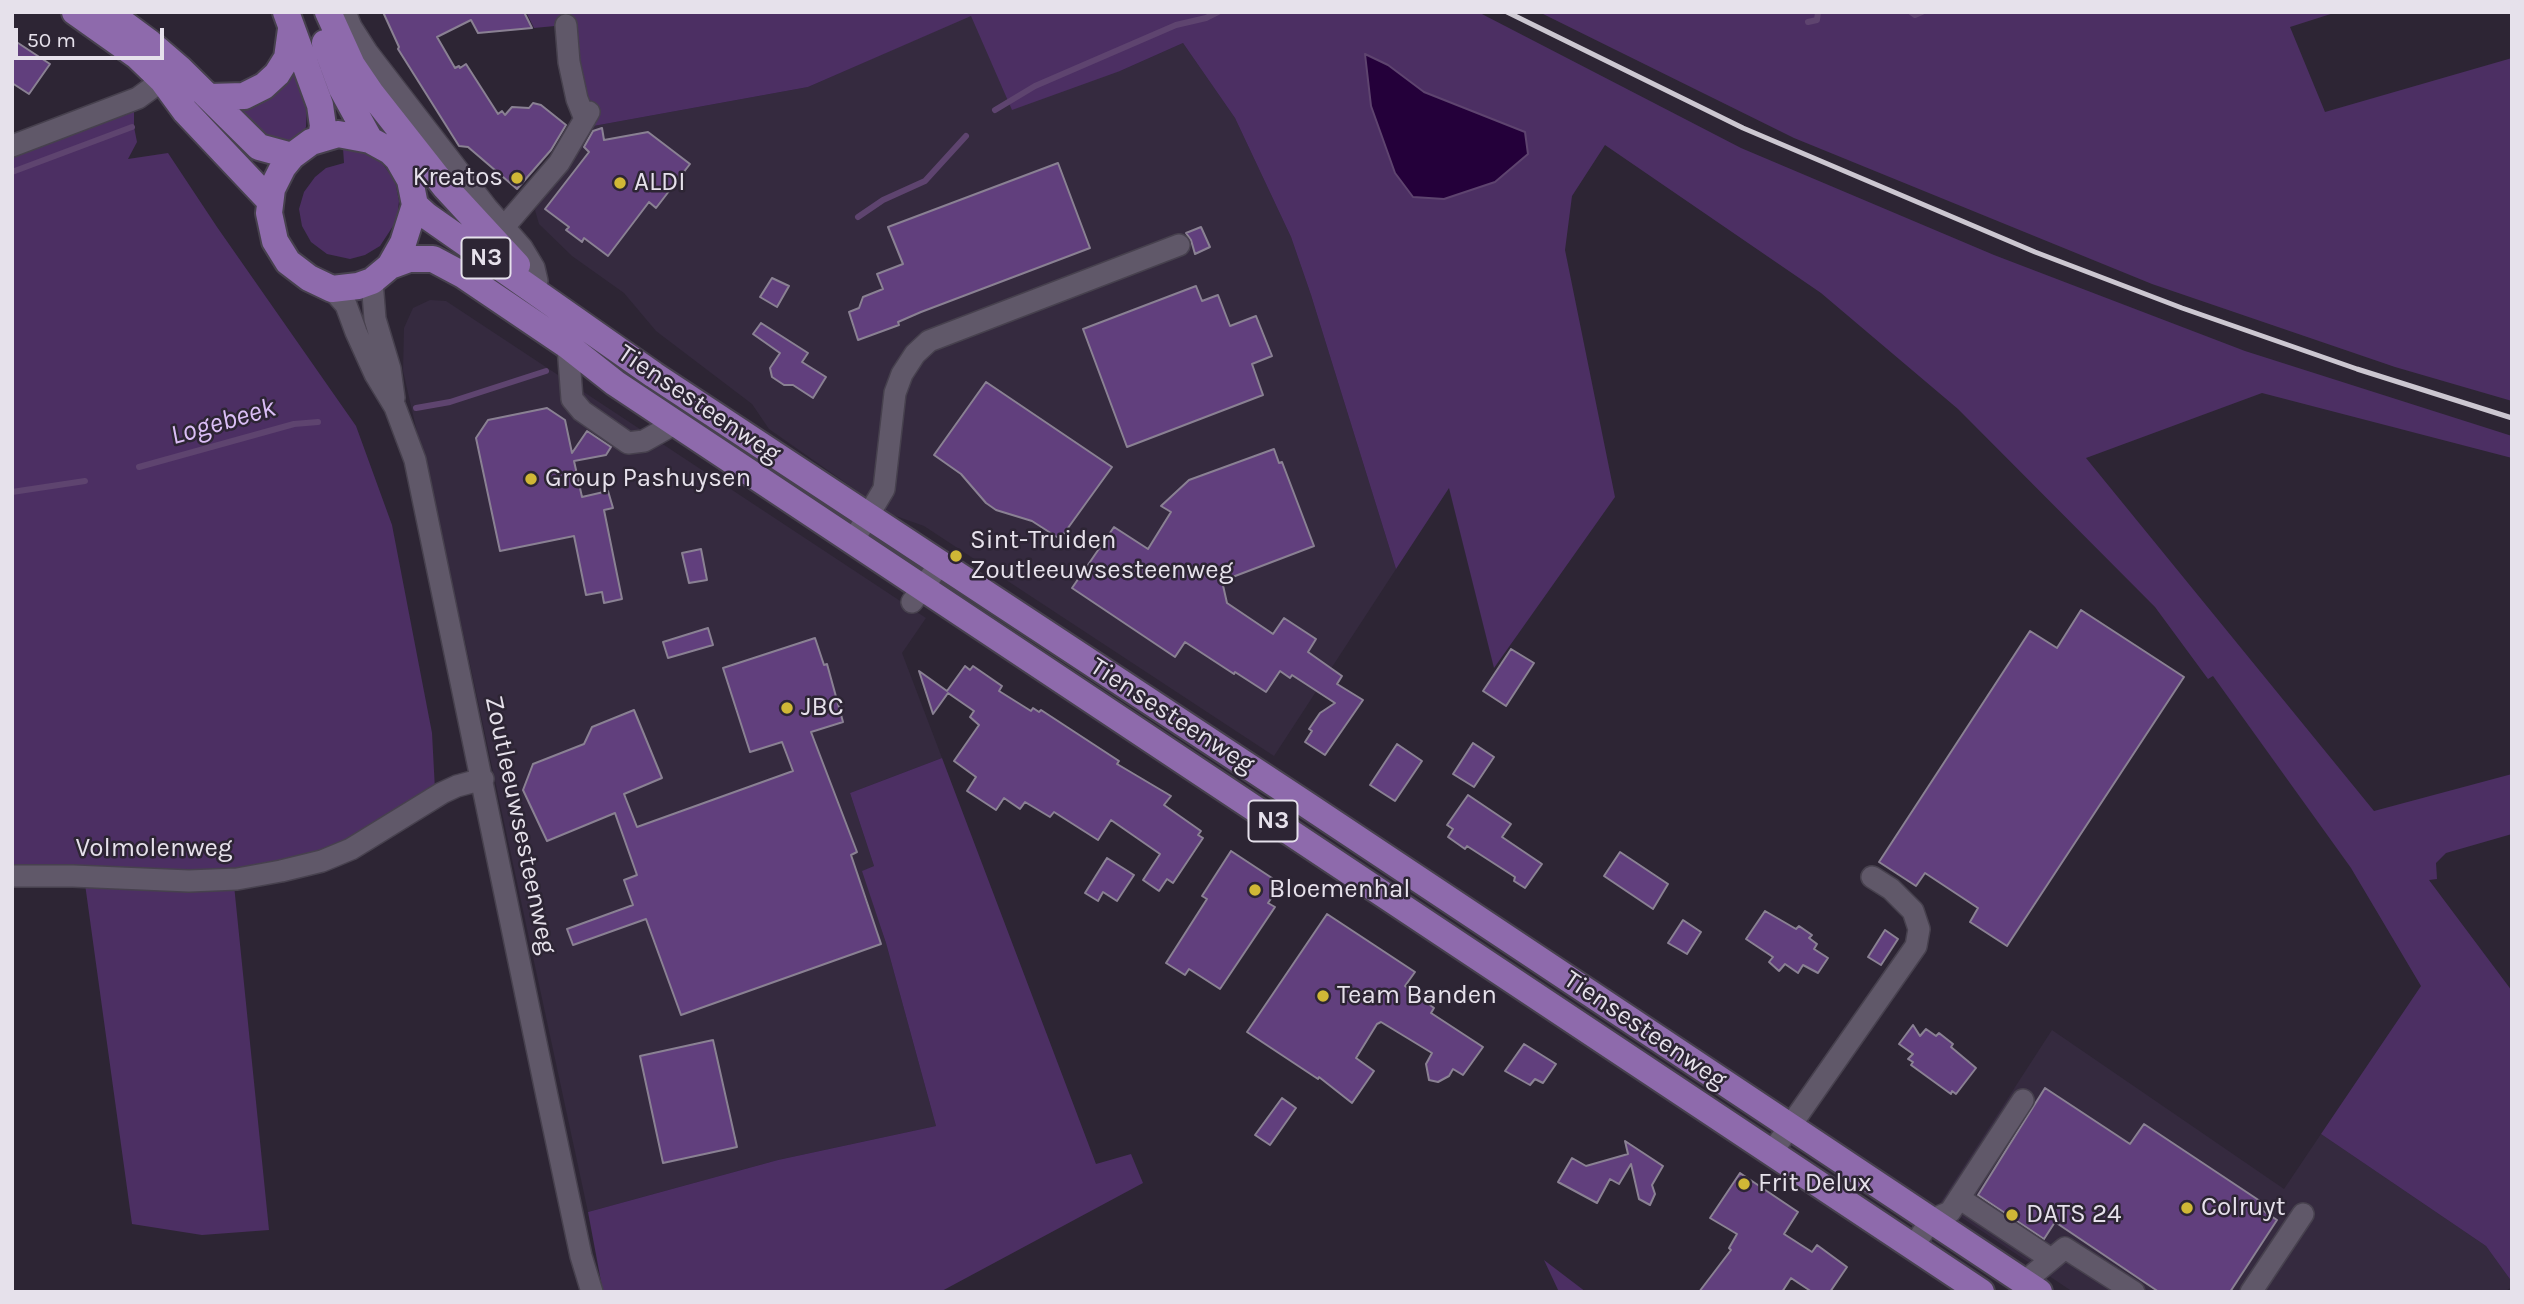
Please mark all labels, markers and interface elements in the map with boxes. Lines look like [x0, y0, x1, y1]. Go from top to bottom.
scale bar [18, 14, 168, 58]
text: 50 m [27, 28, 76, 52]
place label: Kreatos [412, 162, 503, 194]
place label: ALDI [634, 167, 686, 199]
marker: Kreatos [509, 170, 525, 186]
marker: ALDI [612, 175, 628, 191]
road number: N3 [462, 237, 510, 278]
street label: Tiensesteenweg [612, 338, 786, 470]
water label: Logebeek [167, 391, 279, 453]
place label: Group Pashuysen [545, 463, 751, 495]
marker: Group Pashuysen [523, 471, 539, 487]
place label: Sint-Truiden Zoutleeuwsesteenweg [970, 525, 1233, 586]
marker: Sint-Truiden Zoutleeuwsesteenweg [948, 548, 964, 564]
street label: Tiensesteenweg [1084, 651, 1260, 781]
place label: JBC [801, 692, 844, 724]
street label: Zoutleeuwsesteenweg [477, 693, 563, 957]
marker: JBC [779, 700, 795, 716]
road number: N3 [1248, 800, 1298, 842]
street label: Volmolenweg [75, 833, 233, 865]
place label: Bloemenhal [1269, 874, 1411, 906]
marker: Bloemenhal [1247, 882, 1263, 898]
street label: Tiensesteenweg [1558, 964, 1732, 1096]
place label: Team Banden [1337, 980, 1497, 1012]
marker: Team Banden [1315, 988, 1331, 1004]
place label: Frit Delux [1758, 1168, 1872, 1200]
marker: Frit Delux [1736, 1176, 1752, 1192]
place label: Colruyt [2201, 1192, 2285, 1224]
place label: DATS 24 [2026, 1199, 2122, 1231]
marker: Colruyt [2179, 1200, 2195, 1216]
marker: DATS 24 [2004, 1207, 2020, 1223]

